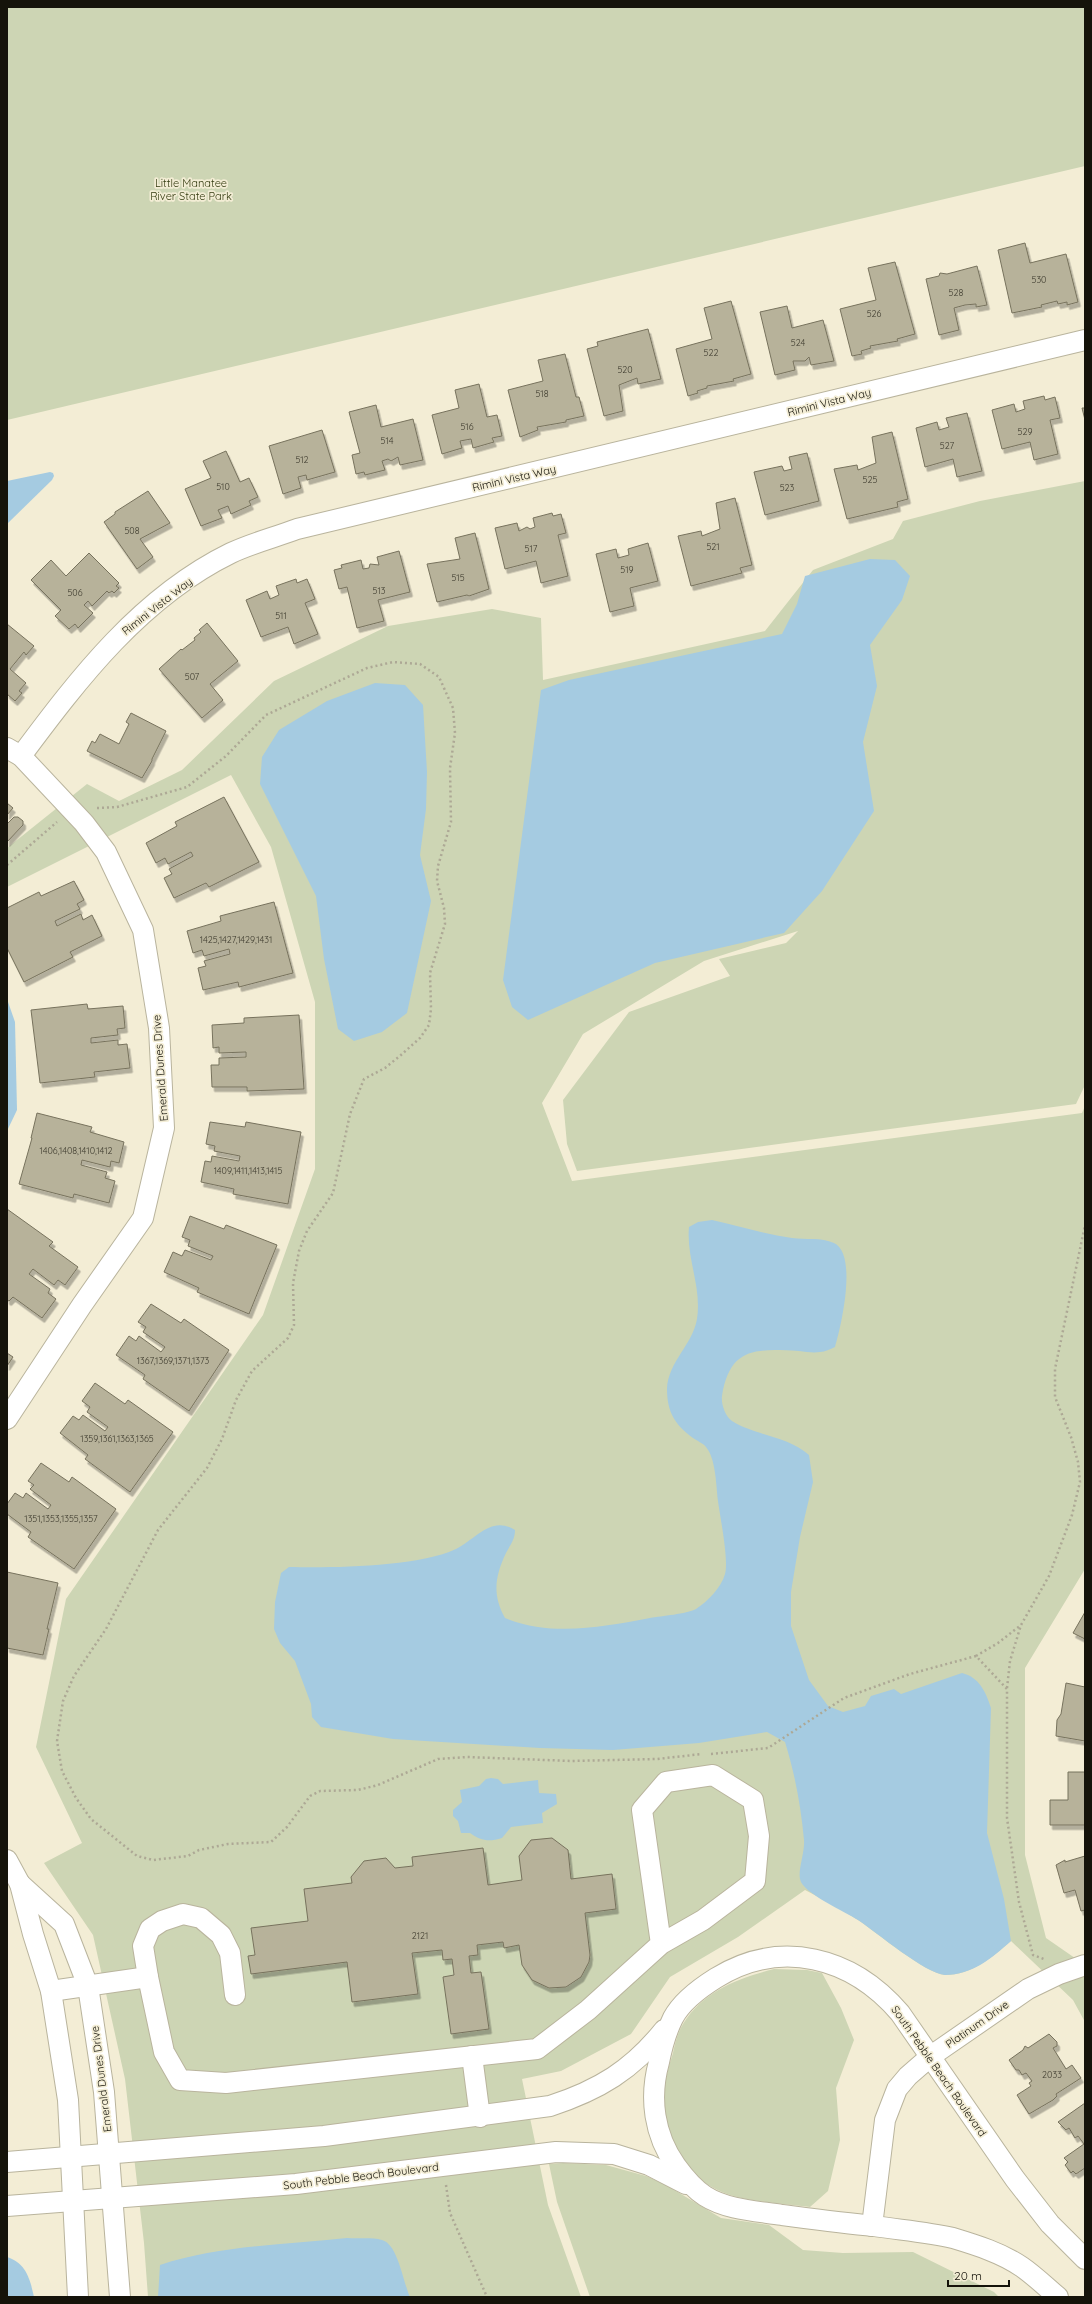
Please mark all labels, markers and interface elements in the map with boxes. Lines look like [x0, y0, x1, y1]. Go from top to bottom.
park label: Little Manatee River State Park [150, 176, 232, 203]
house number: 530 [1032, 274, 1046, 285]
house number: 528 [949, 287, 964, 298]
house number: 526 [867, 308, 882, 319]
house number: 524 [791, 337, 806, 348]
house number: 522 [704, 347, 718, 358]
house number: 520 [617, 364, 633, 375]
street label: Rimini Vista Way [786, 385, 872, 419]
house number: 518 [535, 388, 549, 399]
house number: 516 [460, 421, 474, 432]
house number: 529 [1018, 426, 1032, 437]
house number: 514 [381, 435, 394, 446]
house number: 527 [940, 440, 955, 451]
house number: 512 [295, 454, 309, 465]
street label: Rimini Vista Way [471, 462, 557, 494]
house number: 525 [863, 474, 877, 485]
house number: 510 [216, 481, 230, 492]
house number: 523 [780, 482, 795, 493]
house number: 508 [124, 525, 140, 536]
house number: 521 [706, 541, 720, 552]
house number: 517 [525, 543, 538, 554]
house number: 519 [620, 564, 634, 575]
house number: 515 [451, 572, 465, 583]
street label: Rimini Vista Way [119, 574, 195, 638]
house number: 513 [373, 585, 386, 596]
house number: 506 [67, 587, 83, 598]
house number: 511 [275, 610, 287, 621]
house number: 507 [185, 671, 200, 682]
house number: 1425,1427,1429,1431 [200, 934, 272, 945]
street label: Emerald Dunes Drive [149, 1014, 171, 1122]
house number: 1406,1408,1410,1412 [40, 1145, 113, 1156]
house number: 1409,1411,1413,1415 [214, 1165, 282, 1176]
house number: 1367,1369,1371,1373 [137, 1355, 210, 1366]
house number: 1359,1361,1363,1365 [80, 1433, 154, 1444]
house number: 1351,1353,1355,1357 [24, 1513, 98, 1524]
house number: 2121 [412, 1930, 428, 1941]
street label: Platinum Drive [943, 1997, 1011, 2051]
street label: South Pebble Beach Boulevard [888, 2003, 990, 2139]
street label: Emerald Dunes Drive [88, 2025, 114, 2133]
house number: 2033 [1042, 2069, 1062, 2080]
street label: South Pebble Beach Boulevard [282, 2160, 440, 2192]
scale bar [948, 2262, 1009, 2288]
text: 20 m [954, 2268, 982, 2283]

